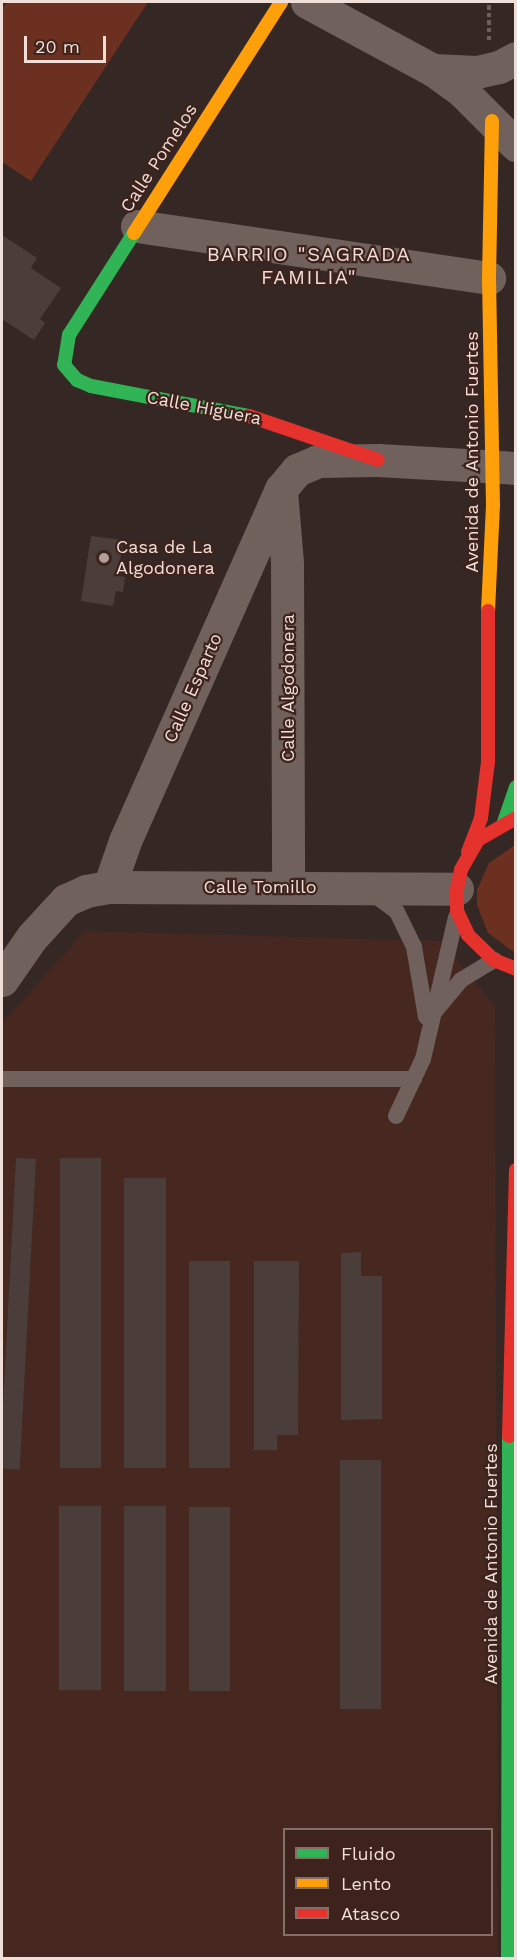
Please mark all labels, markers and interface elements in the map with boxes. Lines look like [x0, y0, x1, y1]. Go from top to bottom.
scale bar [27, 24, 110, 62]
text: 20 m [35, 36, 80, 57]
street label: Calle Pomelos [116, 100, 202, 216]
district label: BARRIO "SAGRADA FAMILIA" [207, 242, 411, 289]
street label: Avenida de Antonio Fuertes [461, 331, 483, 573]
street label: Calle Higuera [145, 386, 263, 430]
place label: Casa de La Algodonera [116, 537, 215, 580]
marker: Casa de La Algodonera [97, 551, 111, 565]
street label: Calle Algodonera [277, 614, 299, 762]
street label: Calle Esparto [159, 630, 227, 746]
street label: Calle Tomillo [203, 876, 317, 898]
street label: Avenida de Antonio Fuertes [480, 1443, 502, 1685]
legend [283, 1828, 493, 1936]
text: Fluido [341, 1843, 395, 1864]
text: Lento [341, 1873, 391, 1894]
text: Atasco [341, 1903, 400, 1924]

